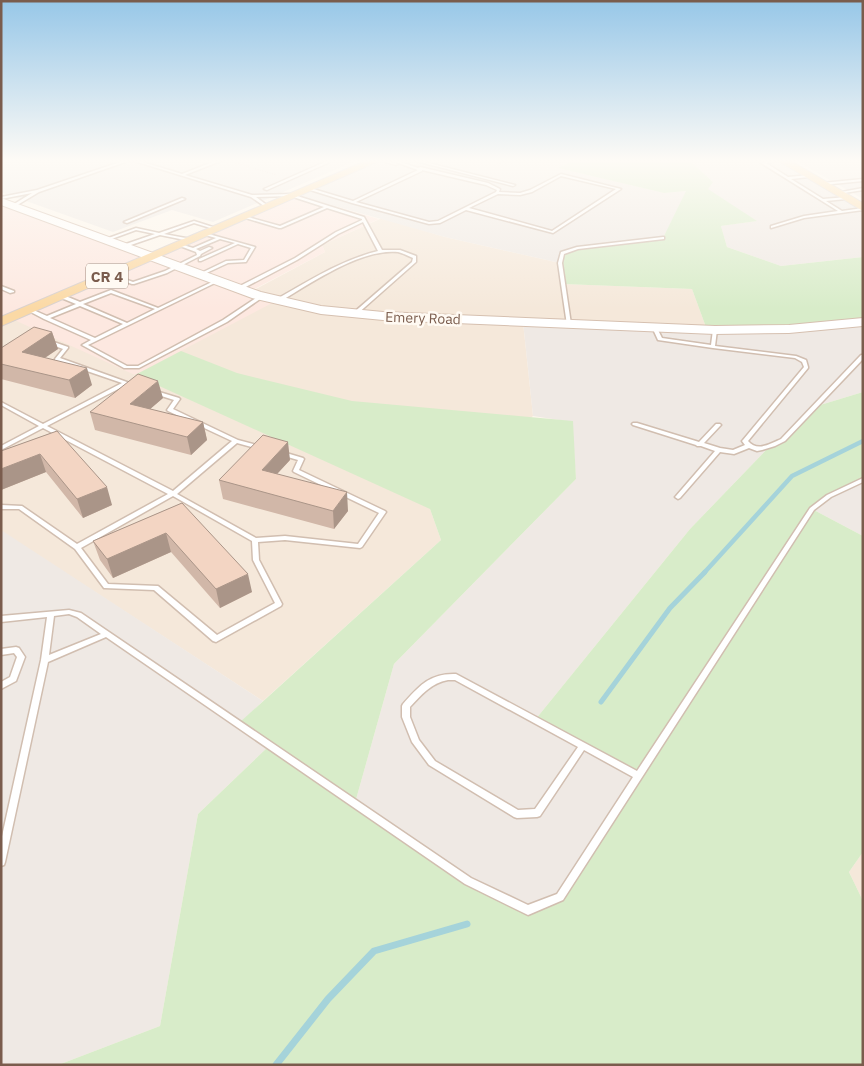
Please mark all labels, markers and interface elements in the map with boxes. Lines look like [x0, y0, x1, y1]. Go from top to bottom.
road number: CR 4 [86, 264, 128, 288]
street label: Emery Road [385, 308, 461, 328]

